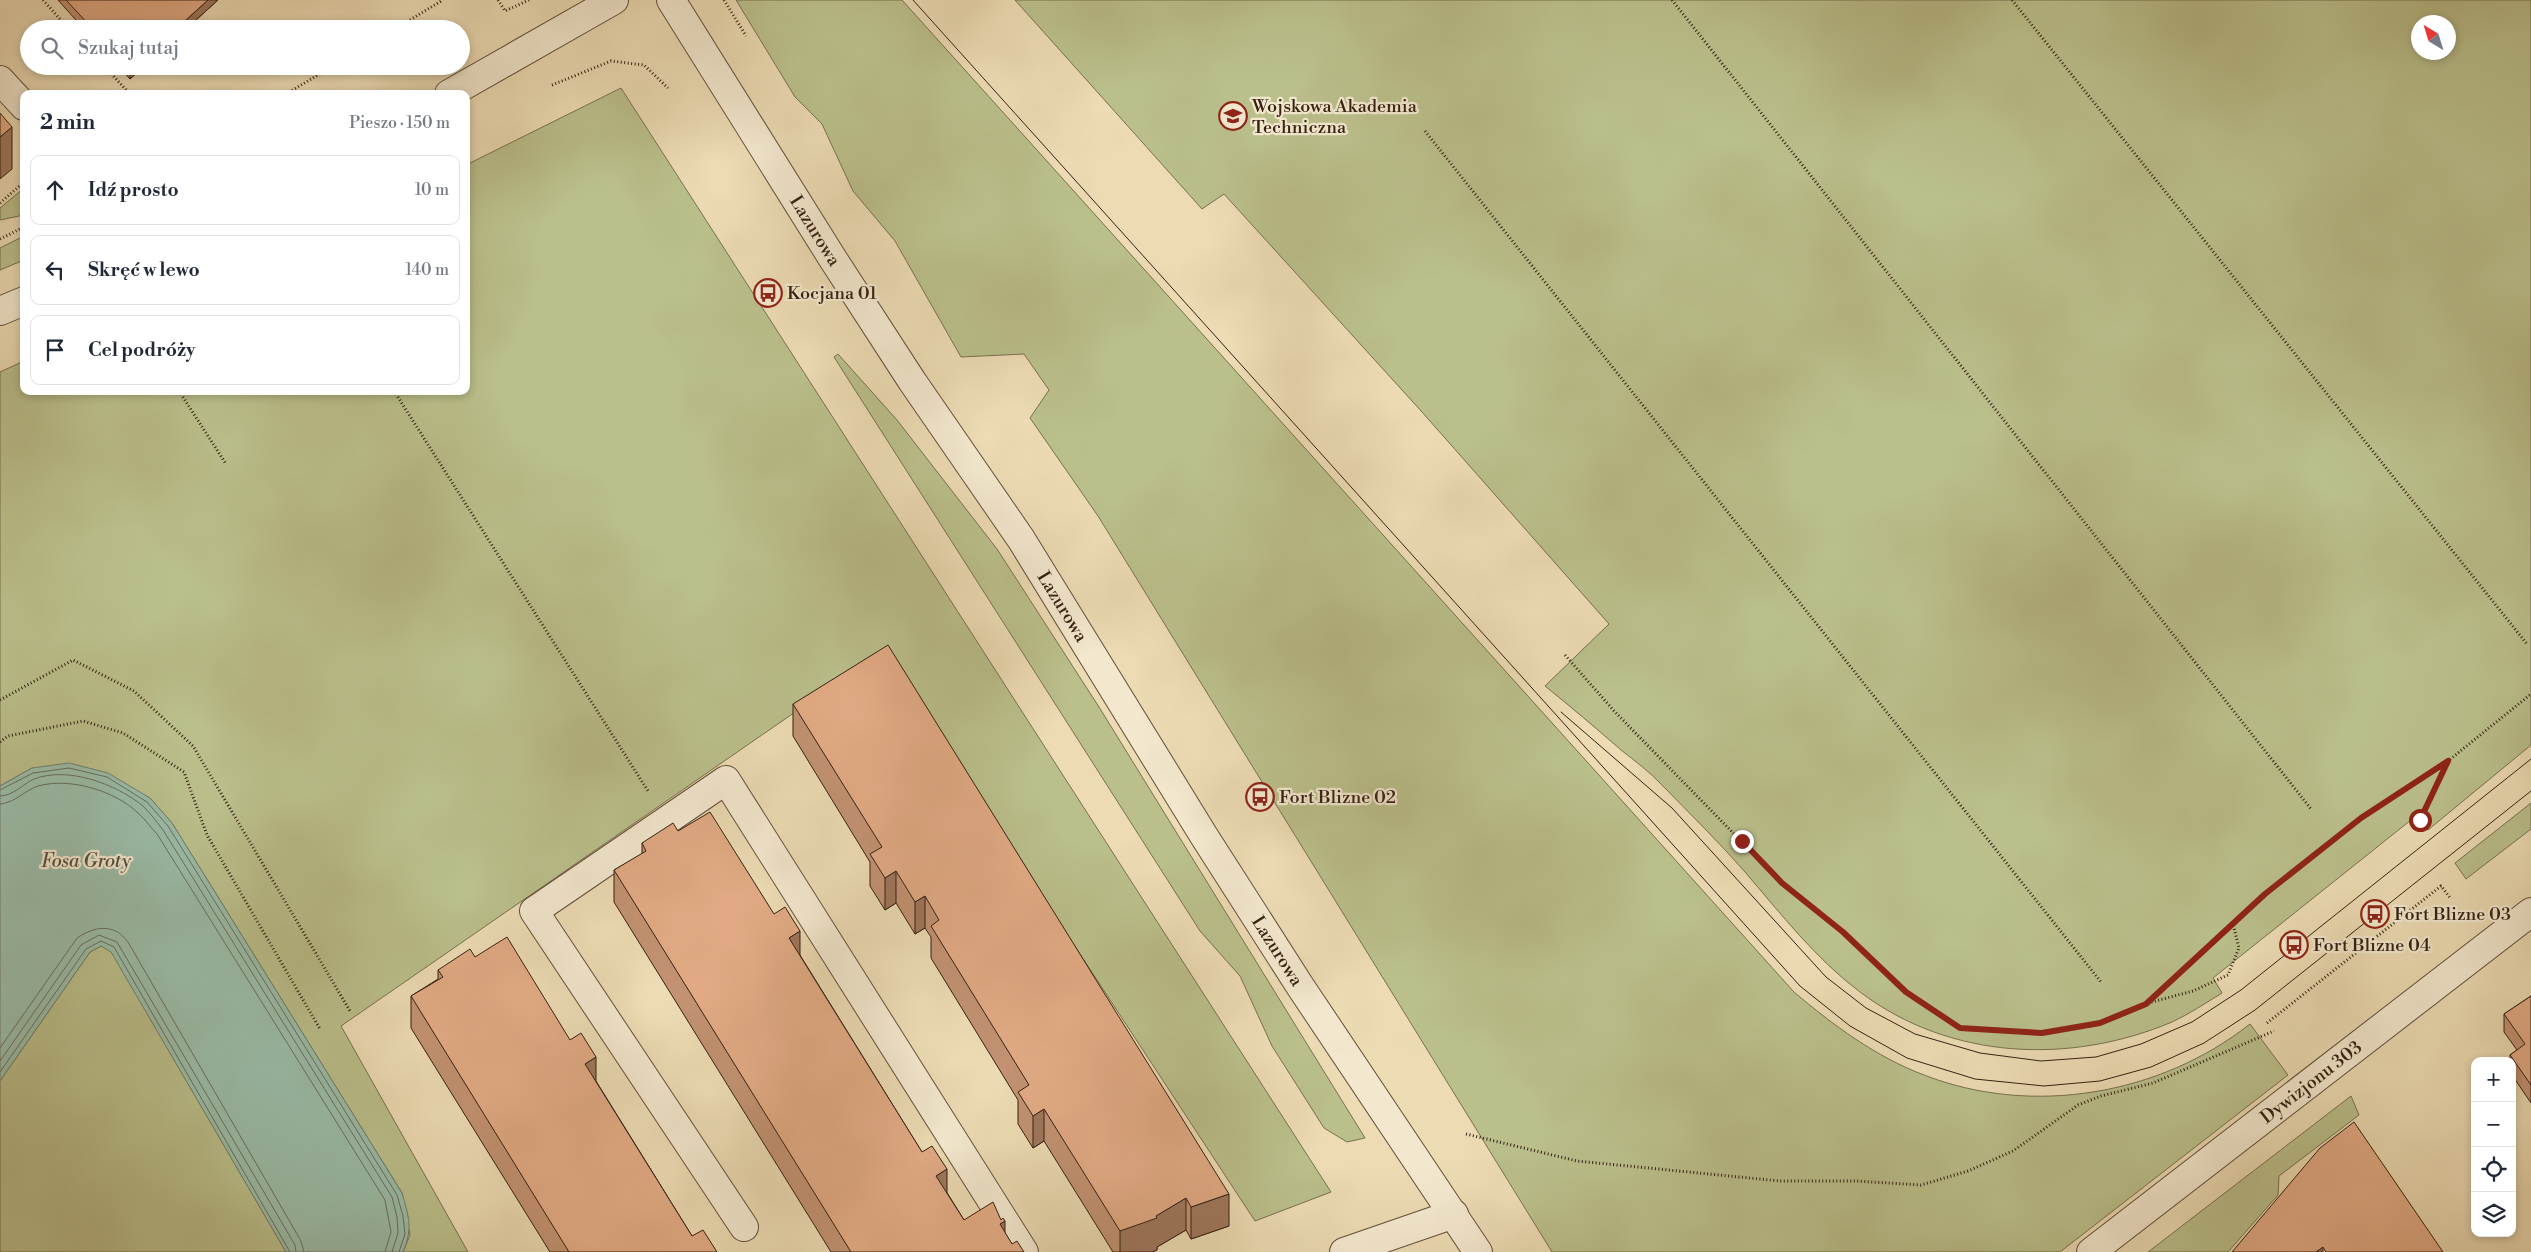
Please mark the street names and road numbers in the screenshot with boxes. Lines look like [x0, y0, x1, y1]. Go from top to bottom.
street label: Lazurowa [784, 191, 846, 271]
street label: Lazurowa [1032, 567, 1093, 647]
street label: Lazurowa [1246, 912, 1309, 991]
street label: Dywizjonu 303 [2256, 1036, 2367, 1129]

